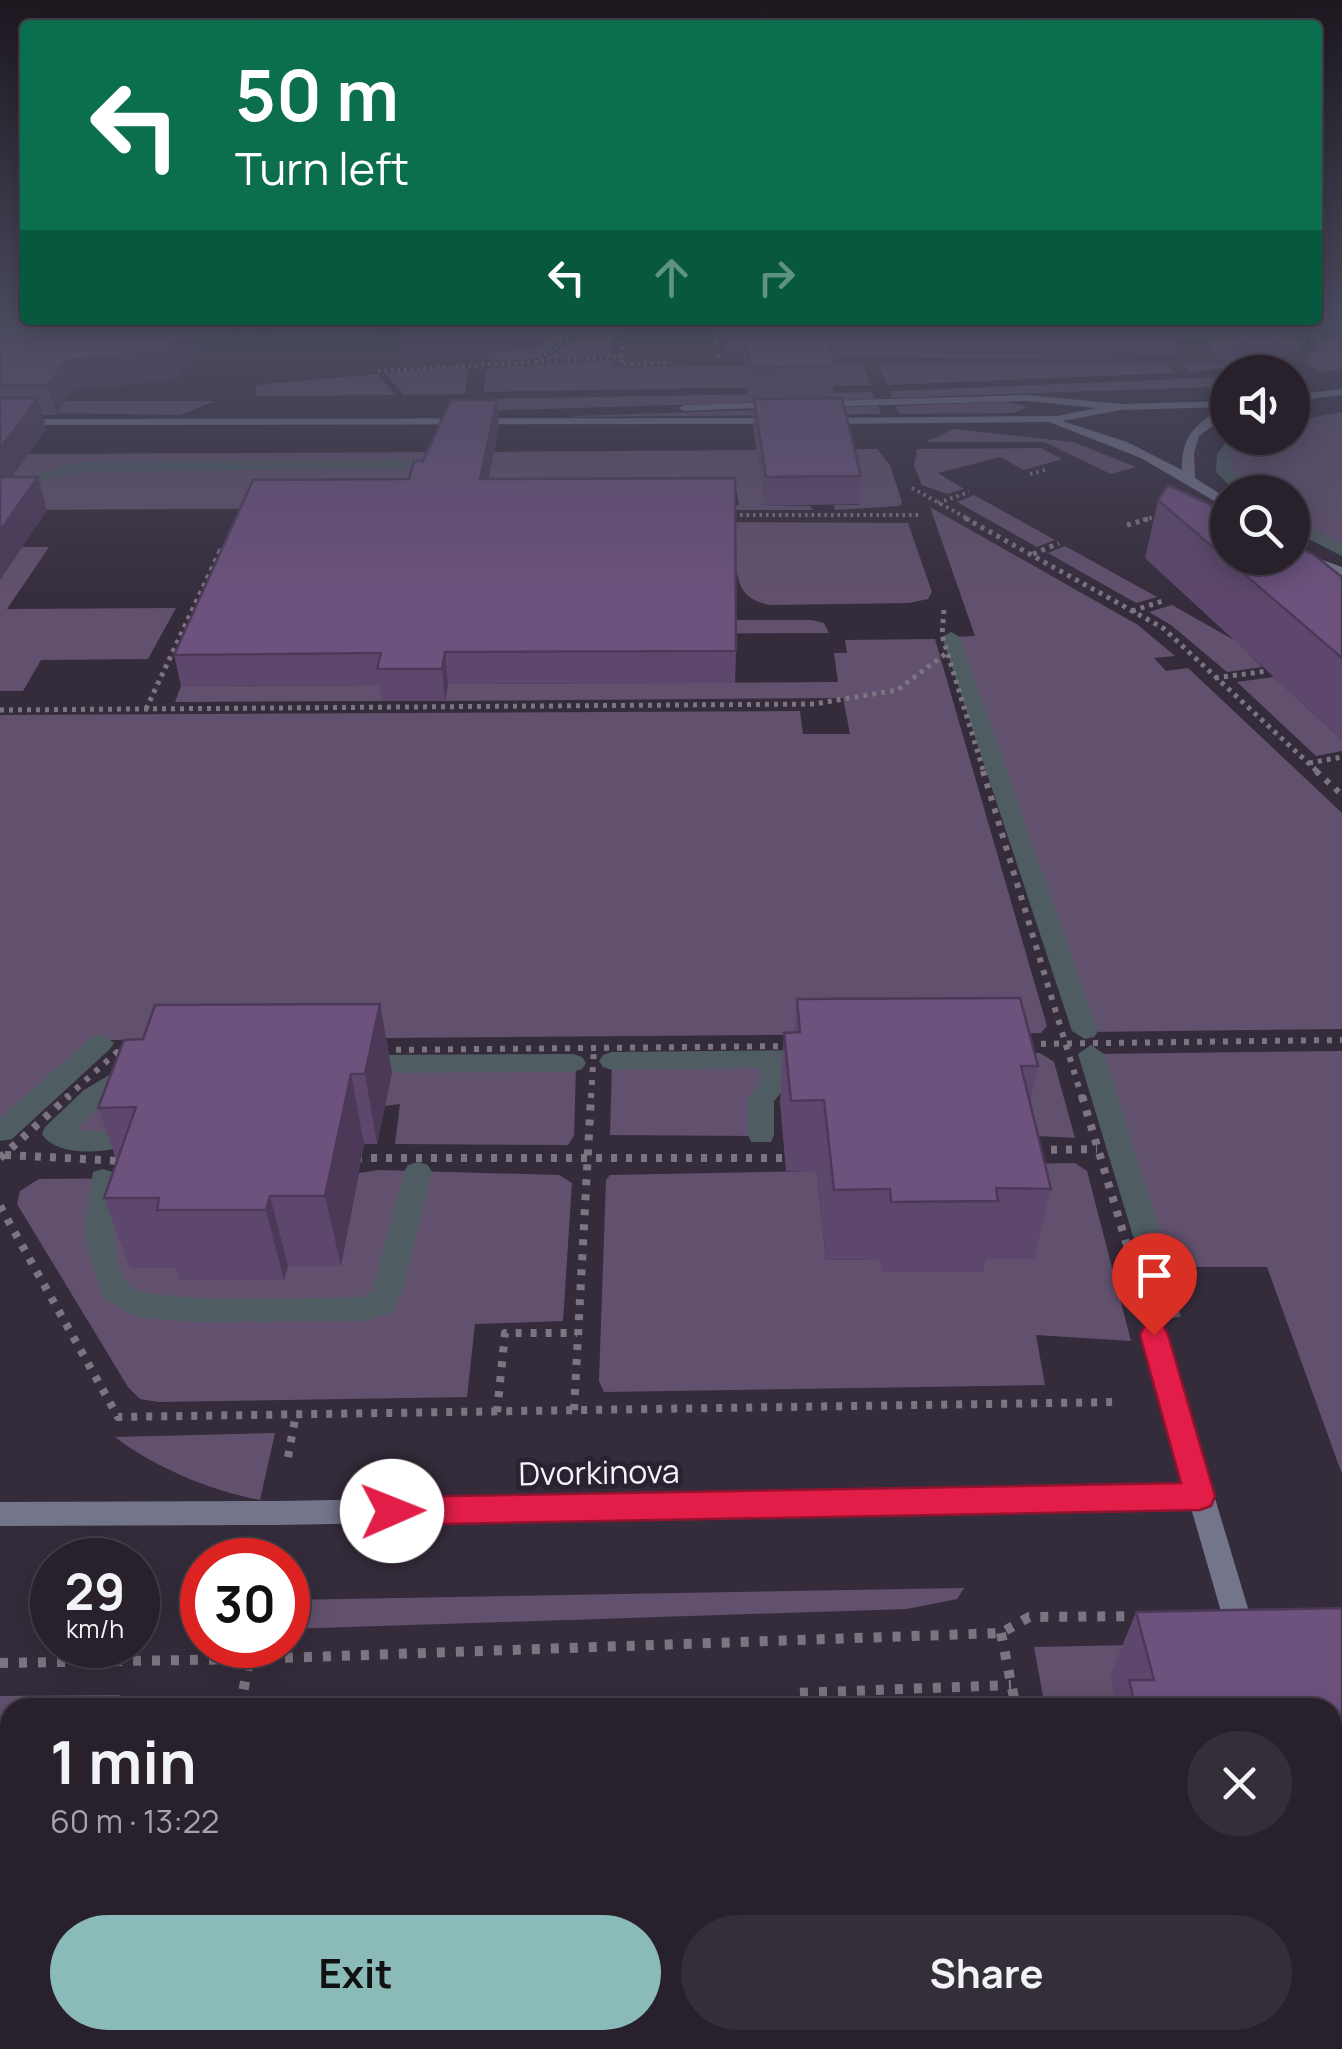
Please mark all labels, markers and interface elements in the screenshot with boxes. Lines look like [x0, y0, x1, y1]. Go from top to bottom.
text: 50 m [235, 46, 399, 142]
icon: left [70, 60, 200, 190]
text: Turn left [235, 137, 409, 199]
icon: left [539, 250, 594, 305]
icon: ahead [644, 250, 699, 305]
icon: right [749, 250, 804, 305]
map controls [1210, 355, 1310, 575]
button: sound [1210, 355, 1310, 455]
button: search [1210, 475, 1310, 575]
pin [1112, 1233, 1197, 1336]
icon: arrive [1127, 1248, 1182, 1303]
street label: Dvorkinova [518, 1449, 680, 1495]
position arrow [340, 1459, 444, 1563]
speed limit sign: 30 [180, 1538, 310, 1668]
text: 29 [65, 1557, 125, 1625]
text: km/h [66, 1611, 124, 1646]
text: 1 min [50, 1720, 197, 1802]
button: close [1187, 1731, 1292, 1836]
text: 60 m · 13:22 [50, 1799, 219, 1843]
button: Exit [50, 1915, 661, 2030]
button: Share [681, 1915, 1292, 2030]

